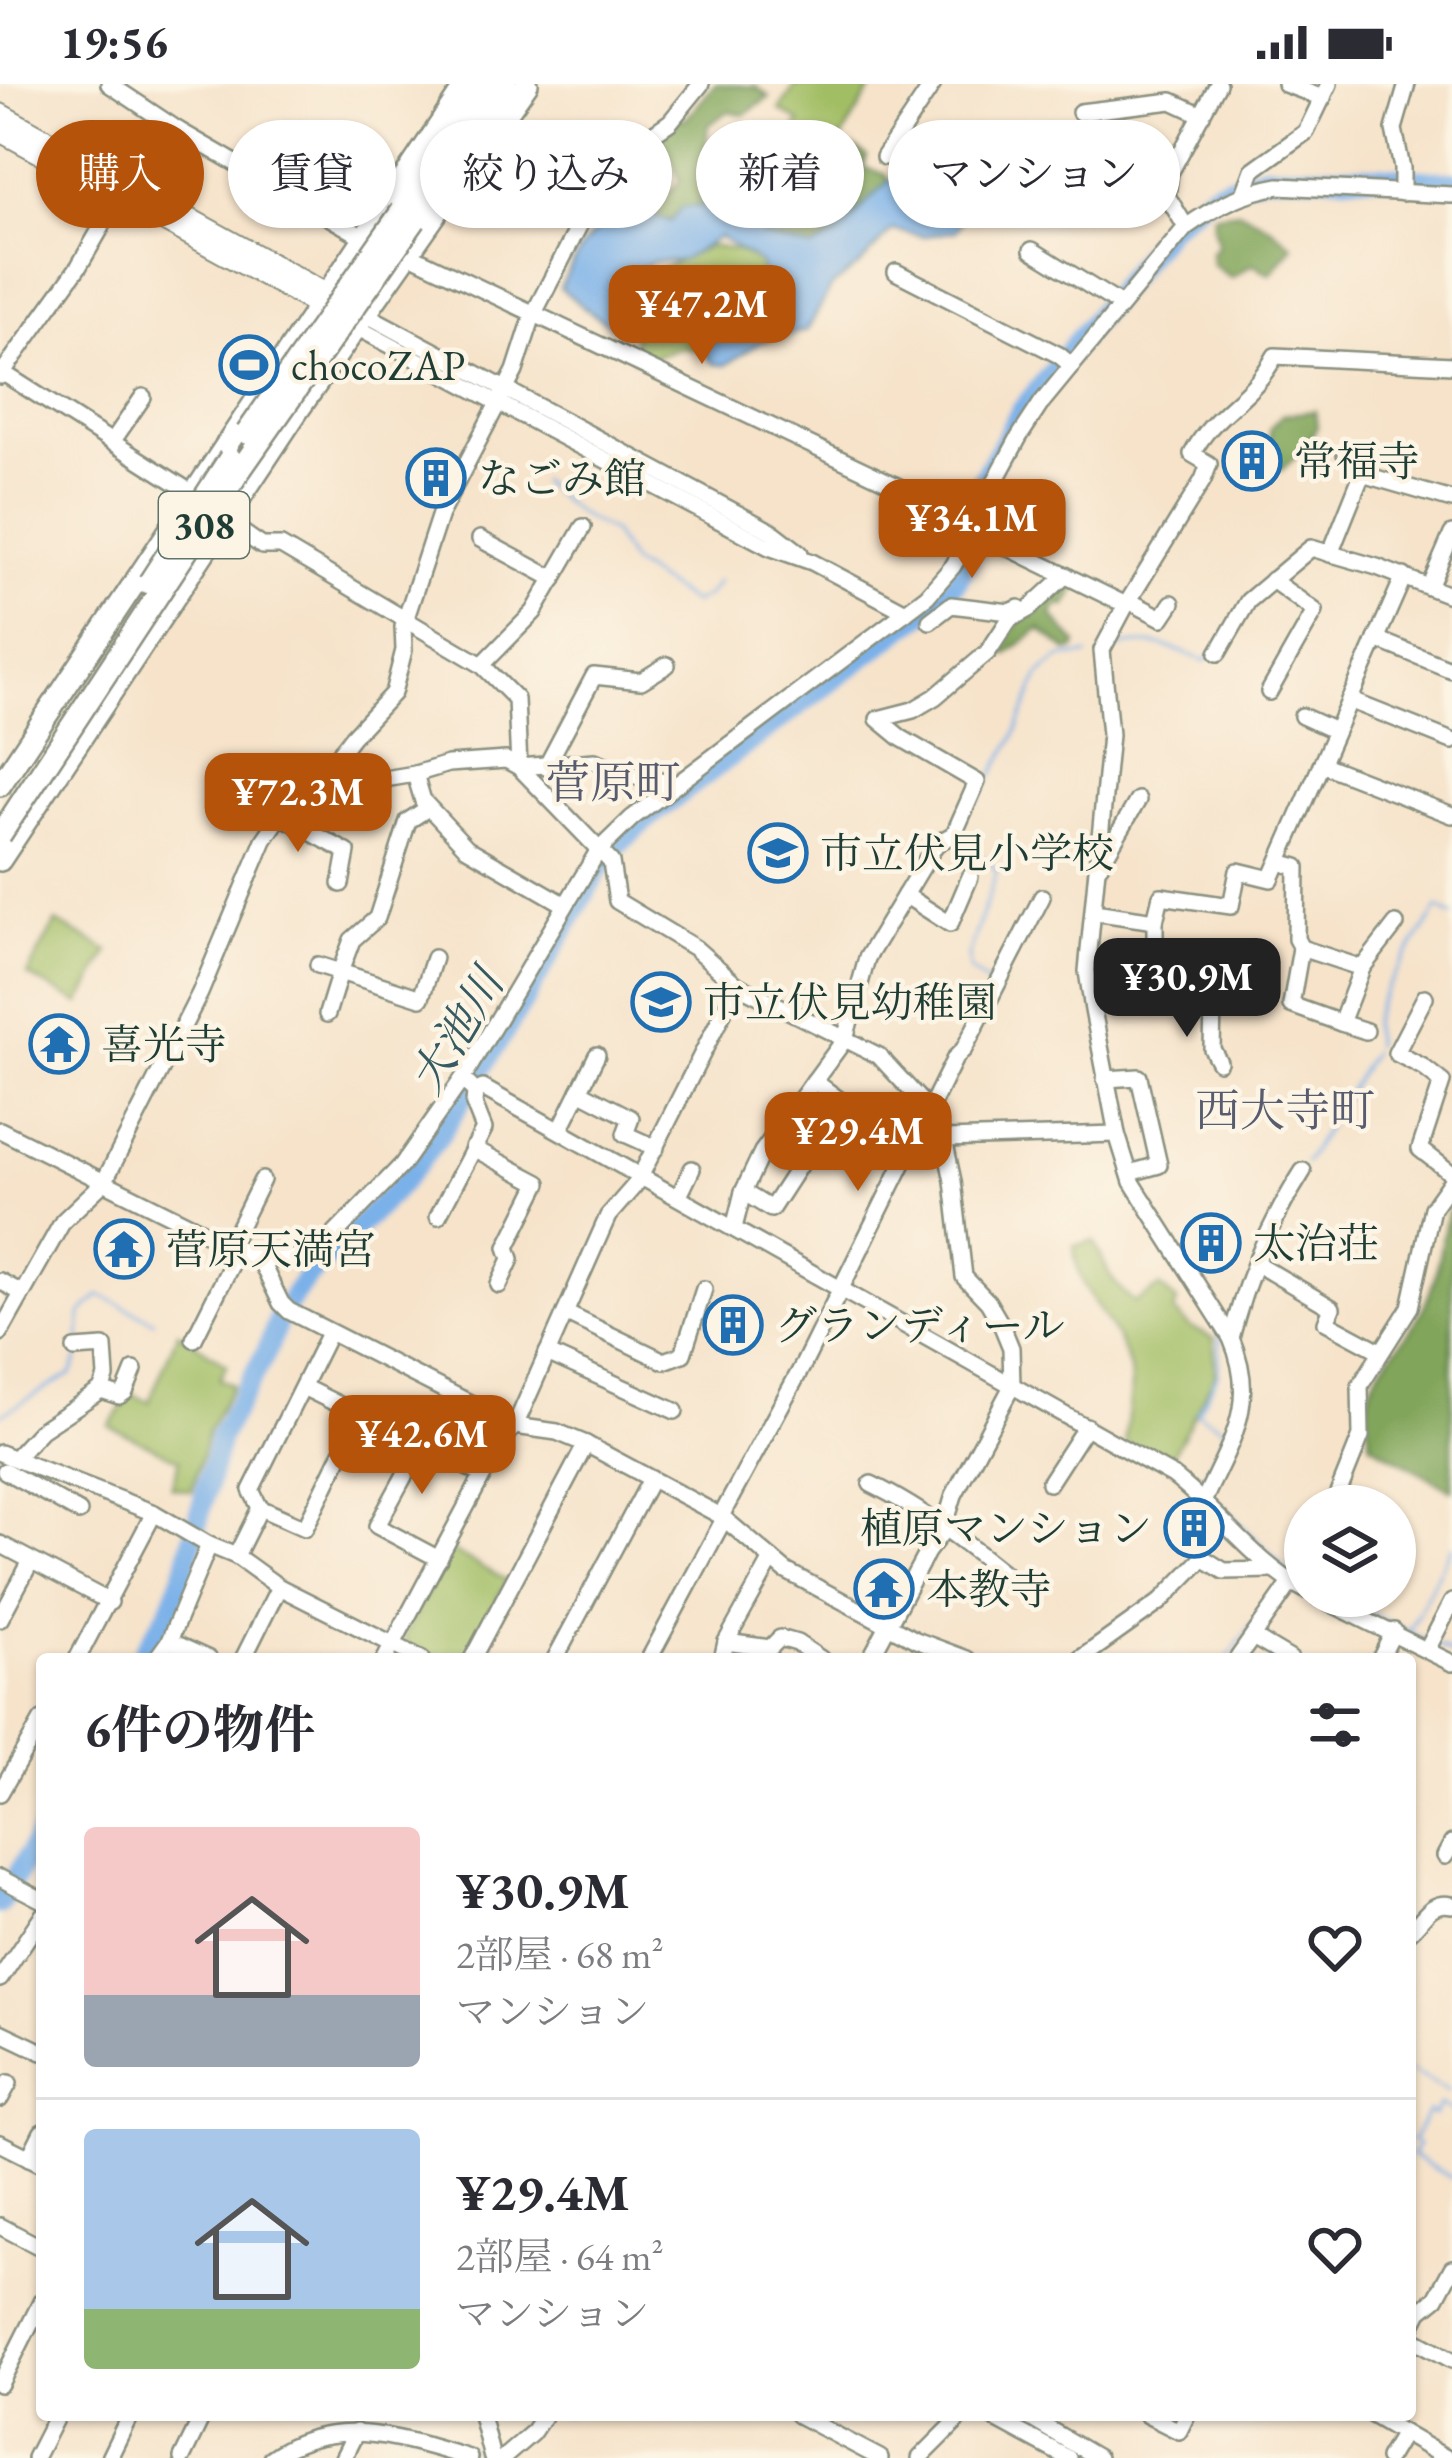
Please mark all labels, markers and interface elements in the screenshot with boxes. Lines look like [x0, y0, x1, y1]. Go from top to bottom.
text: 19:56 [60, 13, 168, 71]
chip: 購入 [36, 120, 204, 228]
chip: 賃貸 [228, 120, 396, 228]
chip: 絞り込み [420, 120, 672, 228]
chip: 新着 [696, 120, 864, 228]
chip: マンション [888, 120, 1180, 228]
pin: ¥47.2M [604, 265, 800, 367]
text: ¥47.2M [636, 278, 768, 329]
sports icon: chocoZAP [218, 334, 280, 396]
place label: chocoZAP [291, 338, 465, 393]
building icon: 常福寺 [1221, 430, 1283, 492]
place label: 常福寺 [1294, 434, 1420, 489]
building icon: なごみ館 [405, 447, 467, 509]
place label: なごみ館 [478, 451, 646, 506]
pin: ¥34.1M [874, 479, 1070, 581]
road number: 308 [159, 492, 249, 558]
text: ¥34.1M [906, 492, 1038, 543]
pin: ¥72.3M [200, 753, 396, 855]
district label: 菅原町 [545, 753, 681, 811]
text: ¥72.3M [232, 766, 364, 817]
school or university icon: 市立伏見小学校 [747, 822, 809, 884]
place label: 市立伏見小学校 [820, 826, 1114, 881]
pin: ¥30.9M [1089, 938, 1285, 1040]
text: ¥30.9M [1121, 951, 1253, 1002]
water label: 大池川 [396, 954, 518, 1104]
school or university icon: 市立伏見幼稚園 [630, 971, 692, 1033]
place label: 市立伏見幼稚園 [703, 975, 997, 1030]
temple icon: 喜光寺 [28, 1013, 90, 1075]
place label: 喜光寺 [101, 1017, 227, 1072]
district label: 西大寺町 [1195, 1081, 1375, 1139]
pin: ¥29.4M [760, 1092, 956, 1194]
text: ¥29.4M [792, 1105, 924, 1156]
building icon: 太治荘 [1180, 1212, 1242, 1274]
place label: 太治荘 [1253, 1216, 1379, 1271]
temple icon: 菅原天満宮 [93, 1218, 155, 1280]
place label: 菅原天満宮 [166, 1222, 376, 1277]
building icon: グランディール [702, 1294, 764, 1356]
place label: グランディール [775, 1298, 1065, 1353]
pin: ¥42.6M [324, 1395, 520, 1497]
text: ¥42.6M [356, 1408, 488, 1459]
map controls [1284, 1485, 1416, 1617]
button: layers [1284, 1485, 1416, 1617]
building icon: 植原マンション [1163, 1497, 1225, 1559]
place label: 植原マンション [860, 1501, 1152, 1556]
temple icon: 本教寺 [853, 1558, 915, 1620]
place label: 本教寺 [926, 1562, 1052, 1617]
icon: filters [1302, 1692, 1368, 1758]
text: 6件の物件 [84, 1696, 315, 1762]
text: ¥30.9M [456, 1857, 630, 1923]
icon: home [180, 1875, 324, 2019]
icon: heart [1302, 1914, 1368, 1980]
text: 2部屋 · 68 m² [456, 1929, 663, 1980]
text: マンション [456, 1986, 649, 2037]
text: ¥29.4M [456, 2159, 630, 2225]
icon: home [180, 2177, 324, 2321]
icon: heart [1302, 2216, 1368, 2282]
text: 2部屋 · 64 m² [456, 2231, 663, 2282]
text: マンション [456, 2288, 649, 2339]

